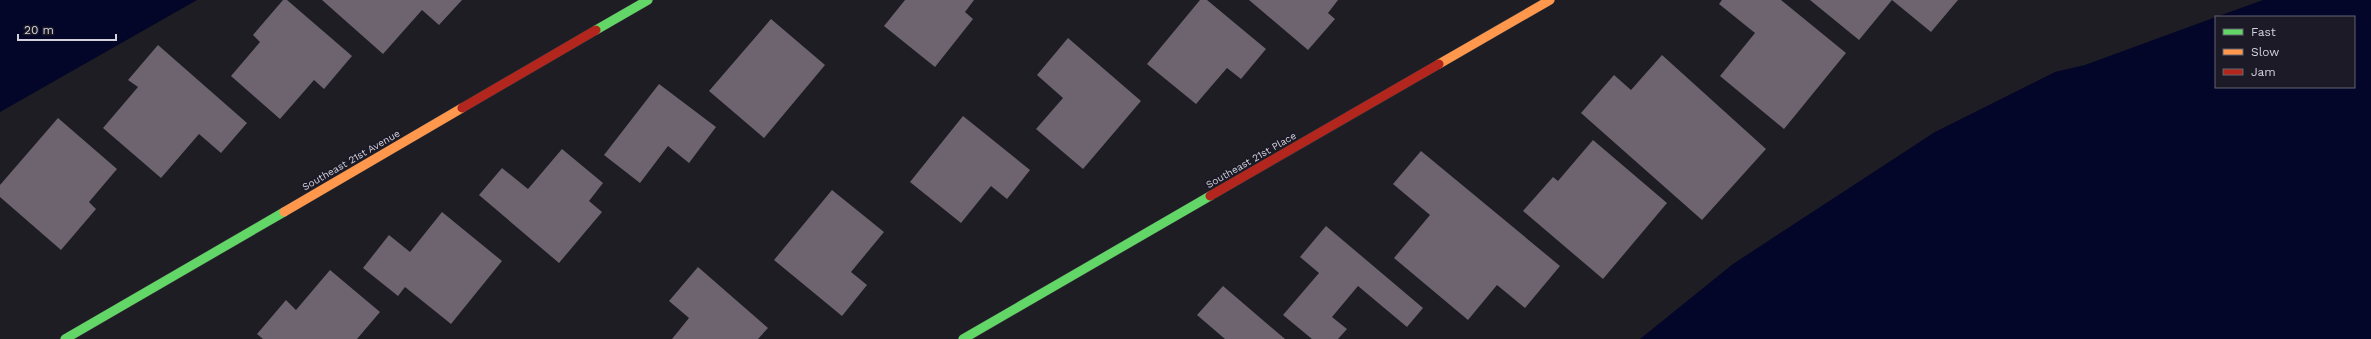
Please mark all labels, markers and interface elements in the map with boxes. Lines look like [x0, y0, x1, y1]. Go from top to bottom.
scale bar [18, 16, 116, 42]
legend [2215, 16, 2355, 88]
text: 20 m [24, 23, 54, 37]
text: Fast [2251, 25, 2276, 39]
text: Slow [2251, 45, 2279, 59]
text: Jam [2251, 65, 2276, 79]
street label: Southeast 21st Avenue [300, 127, 402, 192]
street label: Southeast 21st Place [1204, 130, 1298, 190]

